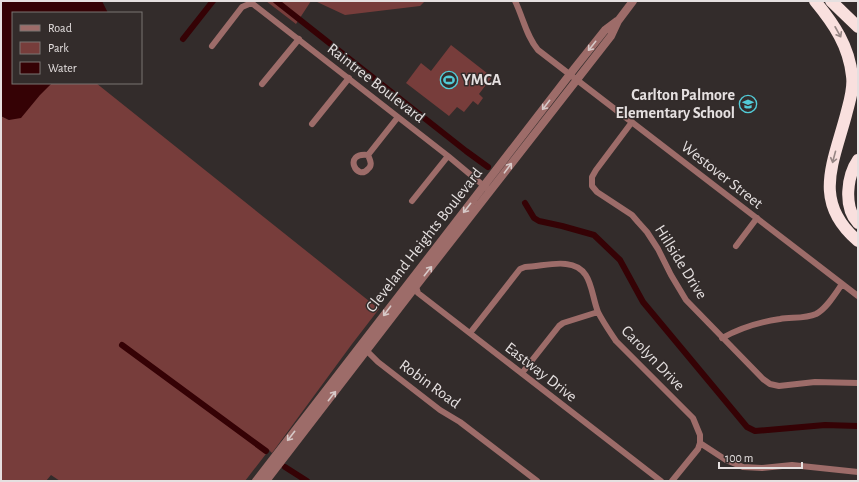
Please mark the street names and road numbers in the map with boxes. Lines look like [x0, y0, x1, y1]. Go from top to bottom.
street label: Raintree Boulevard [324, 40, 428, 126]
street label: Westover Street [678, 138, 766, 212]
street label: Cleveland Heights Boulevard [363, 165, 485, 315]
street label: Hillside Drive [652, 222, 710, 302]
street label: Carolyn Drive [618, 322, 688, 394]
street label: Eastway Drive [501, 339, 580, 406]
street label: Robin Road [397, 357, 463, 411]

